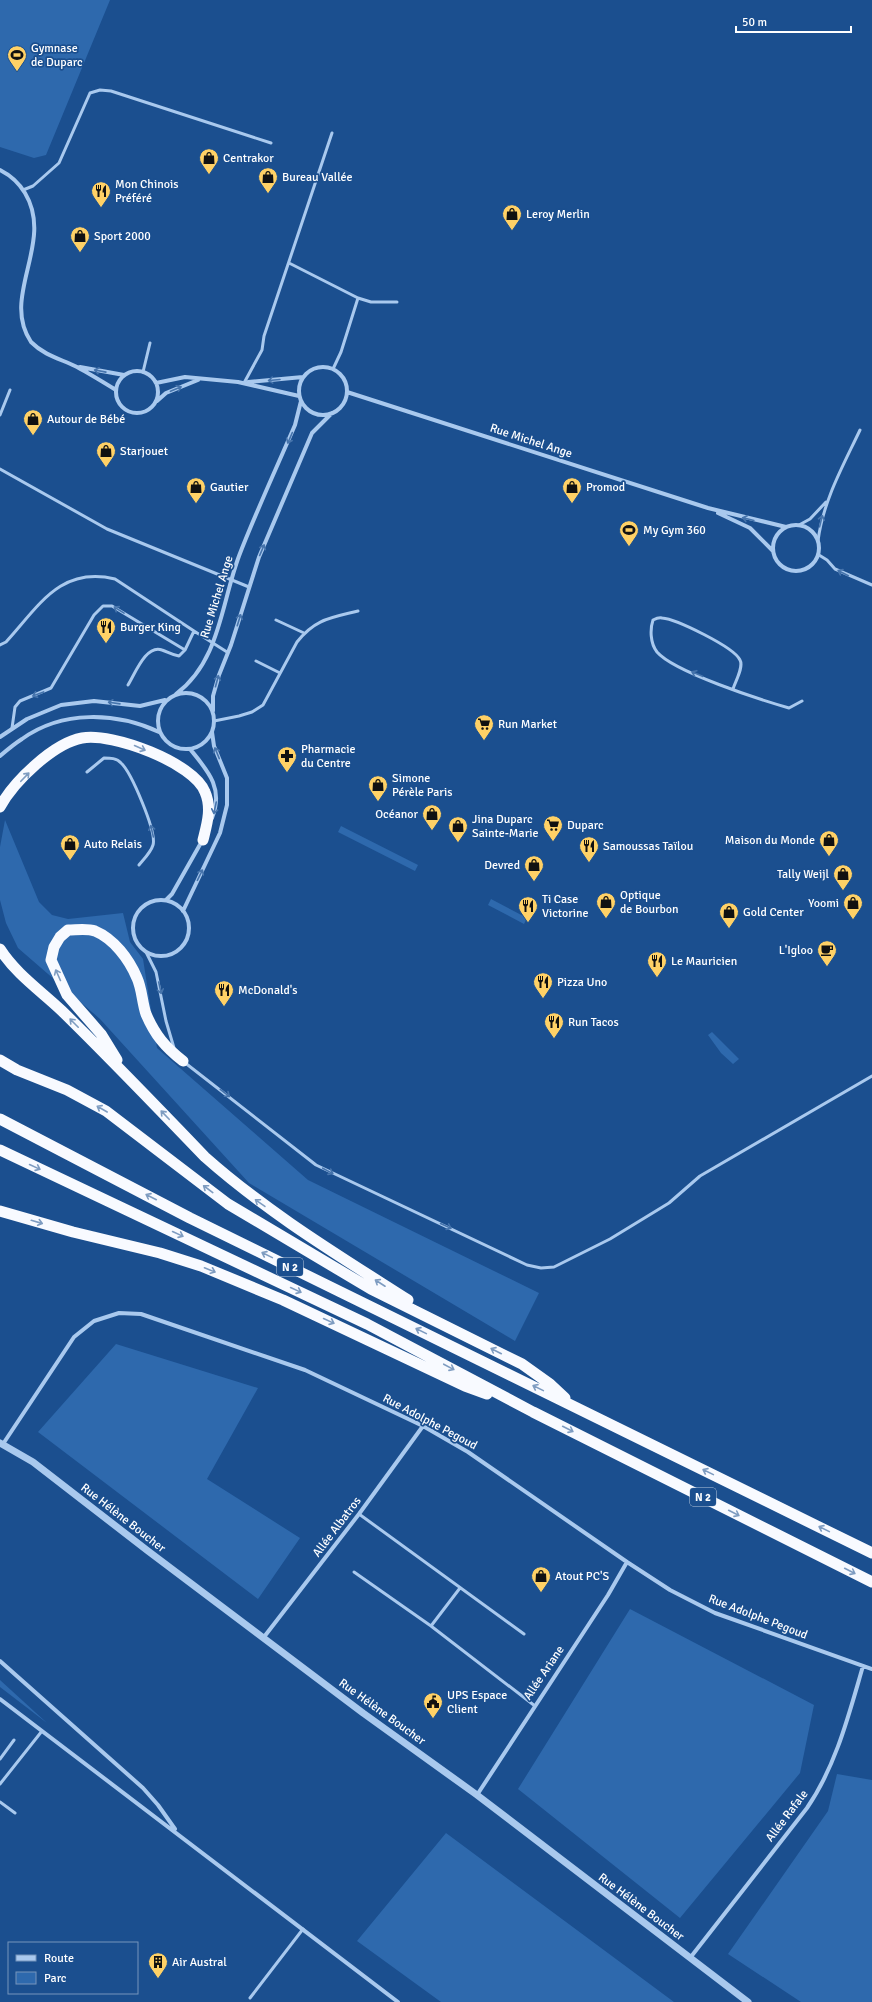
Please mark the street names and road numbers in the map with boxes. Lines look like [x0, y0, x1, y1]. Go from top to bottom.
street label: Rue Michel Ange [488, 421, 574, 461]
street label: Rue Michel Ange [197, 554, 237, 640]
road number: N 2 [277, 1258, 303, 1276]
street label: Rue Adolphe Pegoud [380, 1391, 480, 1453]
street label: Rue Hélène Boucher [78, 1480, 169, 1556]
road number: N 2 [690, 1488, 716, 1506]
street label: Allée Albatros [309, 1494, 365, 1560]
street label: Rue Adolphe Pegoud [706, 1591, 810, 1643]
street label: Allée Ariane [520, 1643, 568, 1703]
street label: Rue Hélène Boucher [336, 1676, 429, 1749]
street label: Allée Rafale [763, 1787, 811, 1845]
street label: Rue Hélène Boucher [595, 1870, 687, 1944]

